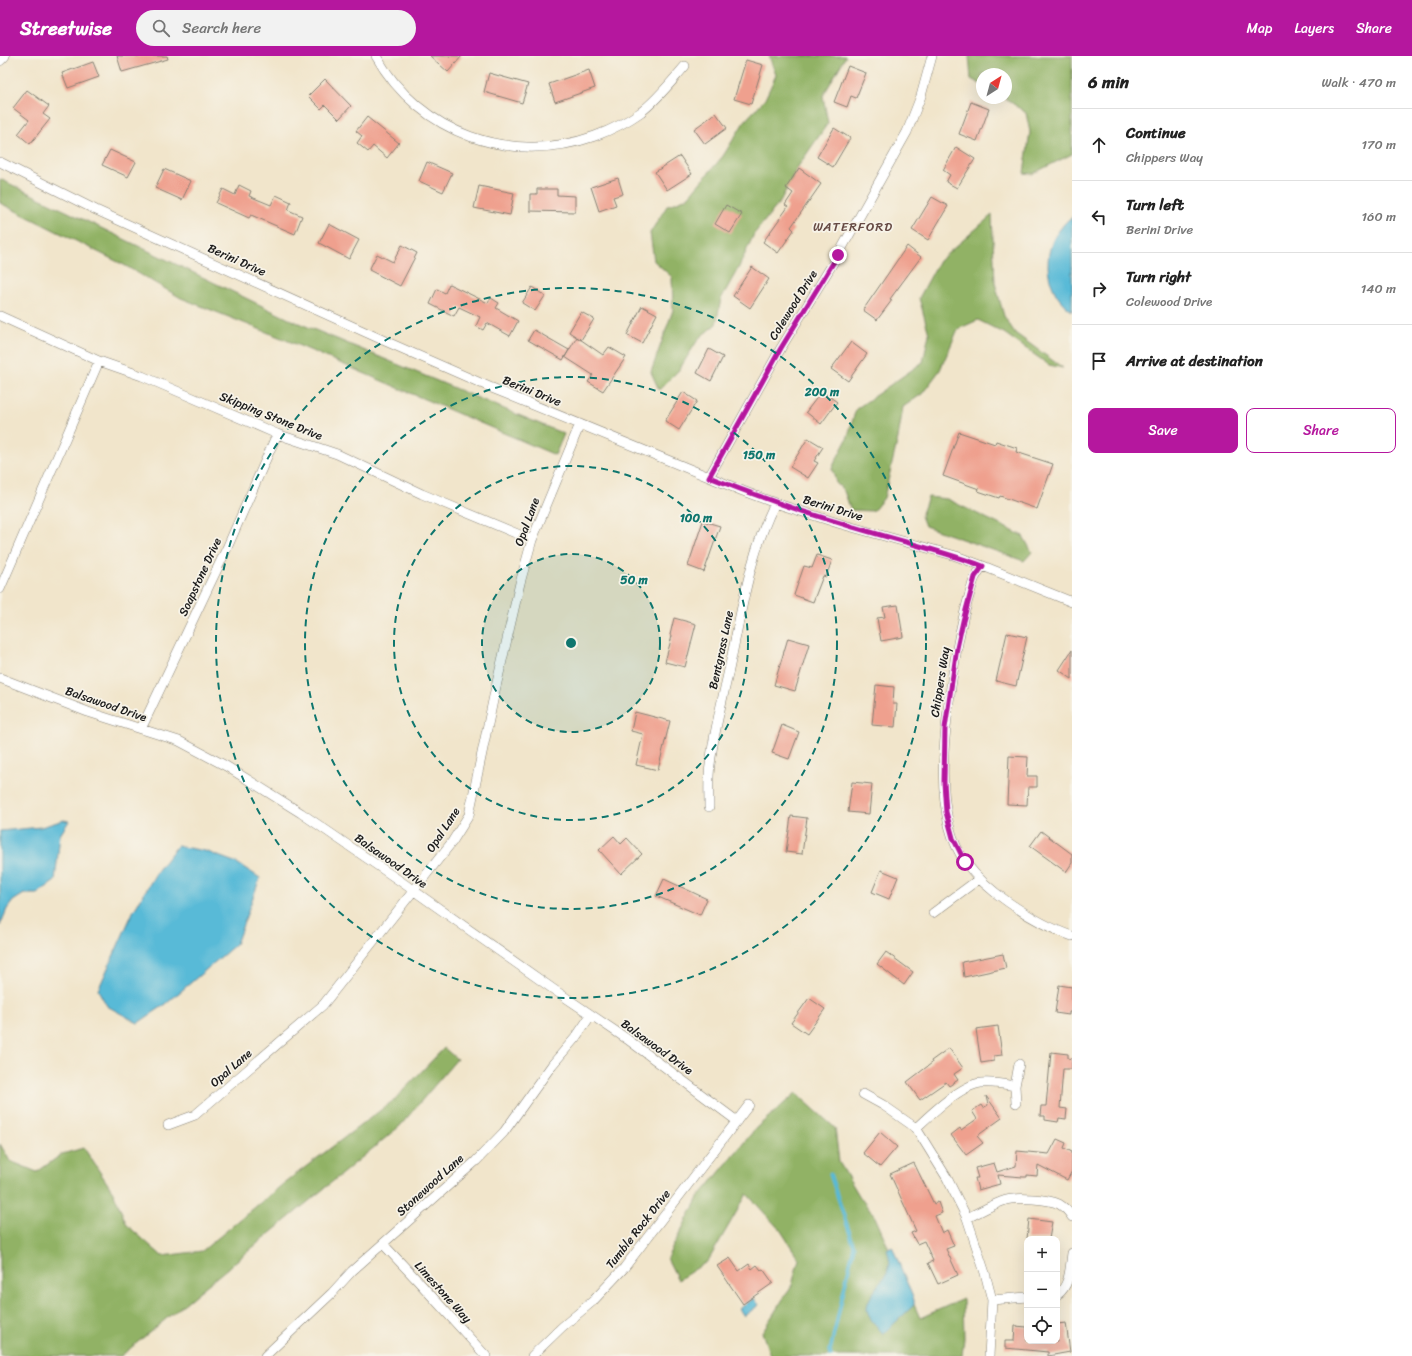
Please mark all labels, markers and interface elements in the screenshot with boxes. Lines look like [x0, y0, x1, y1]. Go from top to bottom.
search box [136, 10, 416, 46]
text: Streetwise [20, 12, 112, 45]
text: Search here [182, 15, 261, 41]
text: Map [1247, 16, 1272, 41]
text: Layers [1294, 16, 1334, 41]
text: Share [1356, 16, 1392, 41]
icon: search [150, 17, 172, 39]
text: 6 min [1088, 67, 1129, 97]
north arrow [976, 68, 1012, 104]
text: Walk · 470 m [1321, 71, 1396, 94]
text: Continue [1126, 120, 1186, 146]
text: 170 m [1361, 133, 1396, 156]
icon: ahead [1088, 134, 1110, 156]
text: Chippers Way [1126, 146, 1203, 169]
text: Turn left [1126, 192, 1184, 218]
text: 160 m [1361, 205, 1396, 228]
icon: left [1088, 206, 1110, 228]
district label: WATERFORD [813, 215, 893, 238]
text: Berini Drive [1126, 218, 1193, 241]
street label: Berini Drive [204, 237, 270, 283]
route end [829, 246, 847, 264]
text: Turn right [1126, 264, 1191, 290]
street label: Colewood Drive [763, 265, 824, 345]
text: 140 m [1361, 277, 1396, 300]
icon: right [1088, 278, 1110, 300]
text: Colewood Drive [1126, 290, 1212, 313]
text: Arrive at destination [1126, 348, 1263, 374]
icon: arrive [1088, 350, 1110, 372]
street label: Berini Drive [499, 369, 565, 413]
text: 200 m [804, 381, 840, 403]
street label: Skipping Stone Drive [216, 385, 326, 447]
button: Save [1088, 408, 1238, 453]
button: Share [1246, 408, 1396, 453]
text: 150 m [743, 444, 776, 466]
street label: Berini Drive [800, 488, 866, 528]
street label: Opal Lane [508, 494, 546, 550]
text: 100 m [680, 507, 713, 529]
street label: Soapstone Drive [172, 534, 228, 620]
text: 50 m [620, 569, 648, 591]
street label: Bentgrass Lane [702, 608, 740, 692]
centre of rings [564, 636, 578, 650]
street label: Chippers Way [924, 644, 957, 719]
street label: Balsawood Drive [62, 680, 150, 728]
street label: Opal Lane [420, 803, 466, 857]
street label: Balsawood Drive [350, 828, 432, 895]
route start [956, 853, 974, 871]
street label: Balsawood Drive [616, 1013, 698, 1081]
street label: Opal Lane [205, 1043, 257, 1093]
street label: Stonewood Lane [391, 1148, 469, 1222]
street label: Tumble Rock Drive [600, 1184, 676, 1274]
map controls [1024, 1236, 1060, 1344]
button: + [1024, 1236, 1060, 1272]
street label: Limestone Way [409, 1256, 478, 1329]
button: − [1024, 1272, 1060, 1308]
button: locate [1024, 1308, 1060, 1344]

